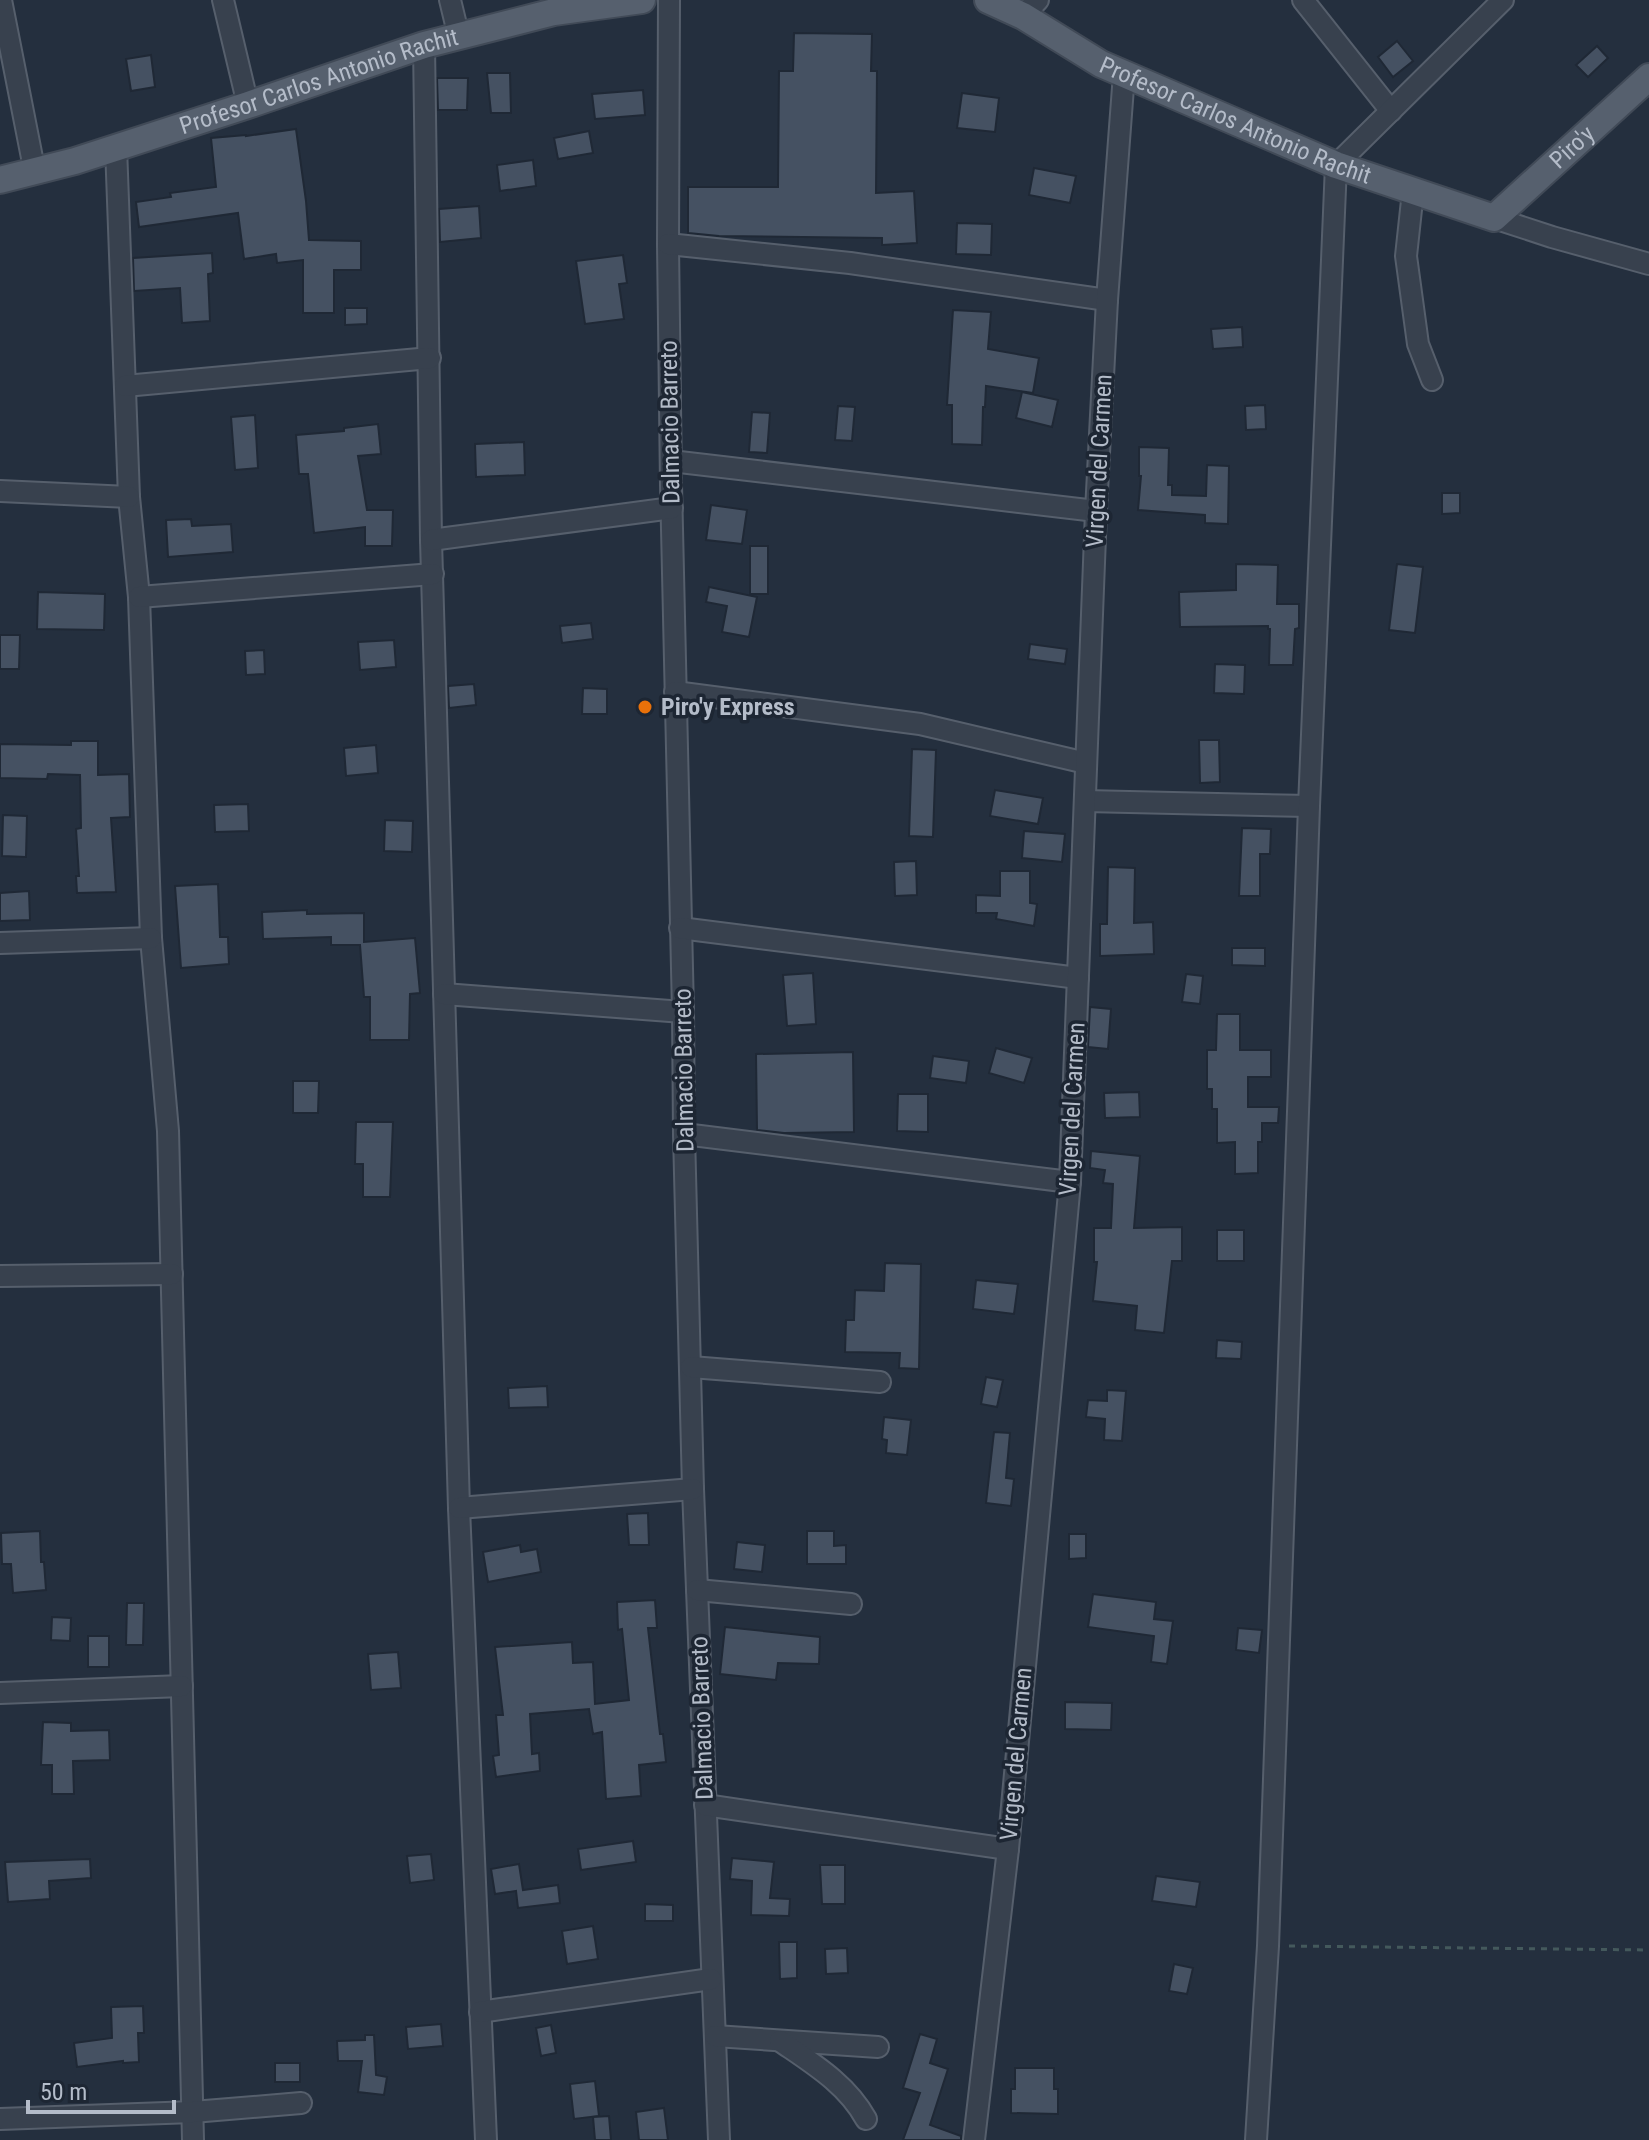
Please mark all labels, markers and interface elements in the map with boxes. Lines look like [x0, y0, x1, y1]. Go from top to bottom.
street label: Profesor Carlos Antonio Rachit [176, 23, 461, 140]
street label: Profesor Carlos Antonio Rachit [1095, 51, 1375, 190]
street label: Piro'y [1544, 120, 1600, 174]
street label: Dalmacio Barreto [655, 340, 685, 504]
street label: Virgen del Carmen [1080, 373, 1118, 549]
place label: Piro'y Express [661, 693, 795, 721]
marker: Piro'y Express [636, 698, 654, 716]
street label: Dalmacio Barreto [669, 988, 699, 1152]
street label: Virgen del Carmen [1053, 1021, 1091, 1197]
street label: Dalmacio Barreto [685, 1636, 719, 1800]
street label: Virgen del Carmen [994, 1666, 1038, 1842]
scale bar [28, 2064, 174, 2114]
text: 50 m [40, 2078, 87, 2106]

